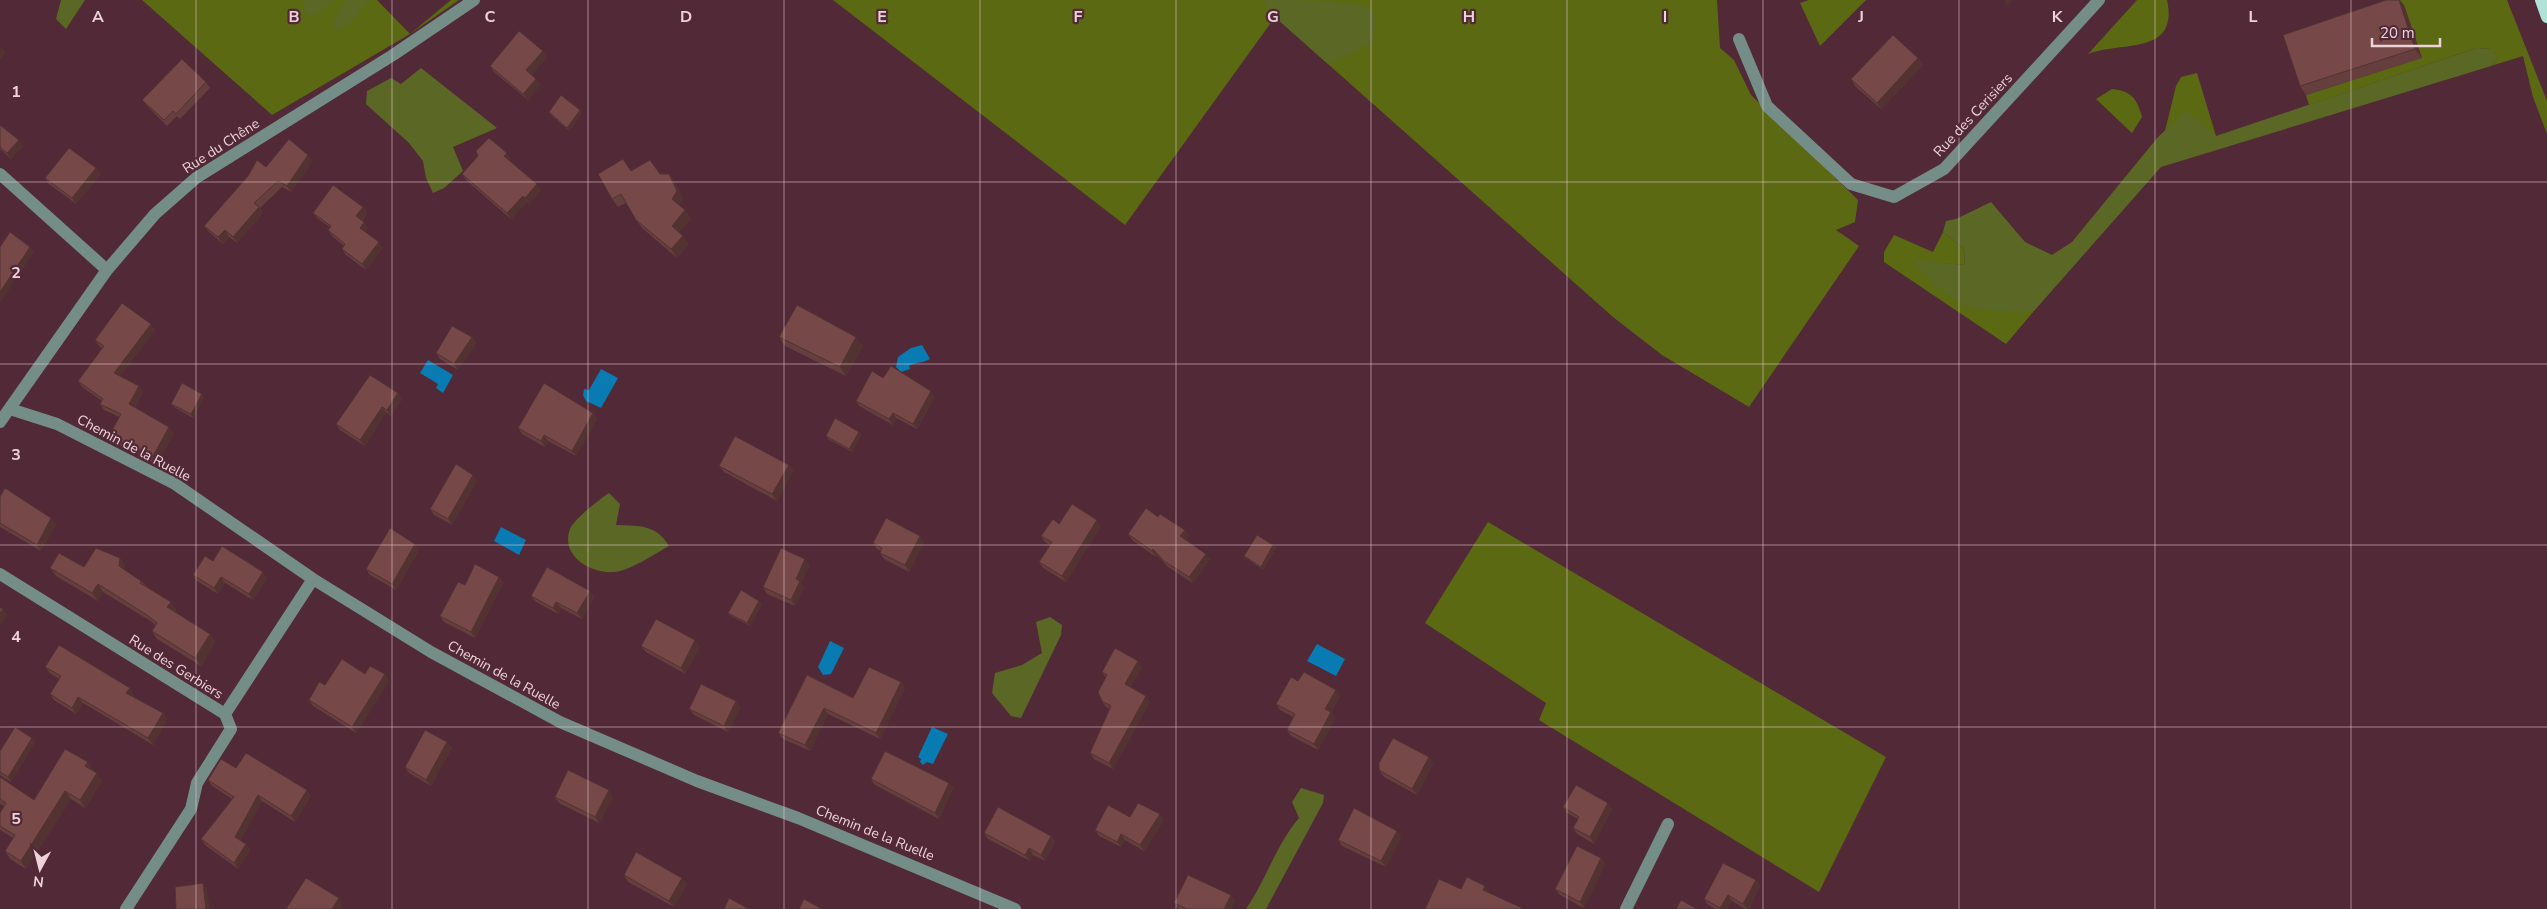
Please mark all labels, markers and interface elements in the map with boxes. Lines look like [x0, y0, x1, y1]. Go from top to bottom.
text: A [92, 6, 104, 28]
text: B [288, 6, 300, 28]
text: C [485, 6, 496, 28]
text: D [680, 6, 692, 28]
text: E [877, 6, 887, 28]
text: F [1074, 6, 1083, 28]
text: G [1267, 6, 1279, 28]
text: H [1463, 6, 1475, 28]
text: I [1663, 6, 1667, 28]
text: J [1857, 6, 1864, 28]
text: K [2052, 6, 2064, 28]
text: L [2249, 6, 2258, 28]
scale bar [2372, 15, 2440, 47]
text: 20 m [2380, 23, 2415, 43]
street label: Rue des Cerisiers [1929, 69, 2017, 161]
text: 1 [11, 81, 21, 103]
street label: Rue du Chêne [179, 114, 263, 178]
text: 2 [11, 262, 21, 284]
street label: Chemin de la Ruelle [74, 410, 194, 486]
text: 3 [11, 444, 21, 466]
text: 4 [11, 626, 21, 648]
street label: Rue des Gerbiers [125, 630, 227, 704]
street label: Chemin de la Ruelle [444, 636, 564, 714]
street label: Chemin de la Ruelle [813, 801, 937, 865]
text: 5 [11, 808, 21, 830]
north arrow [15, 844, 65, 894]
text: N [32, 871, 45, 891]

